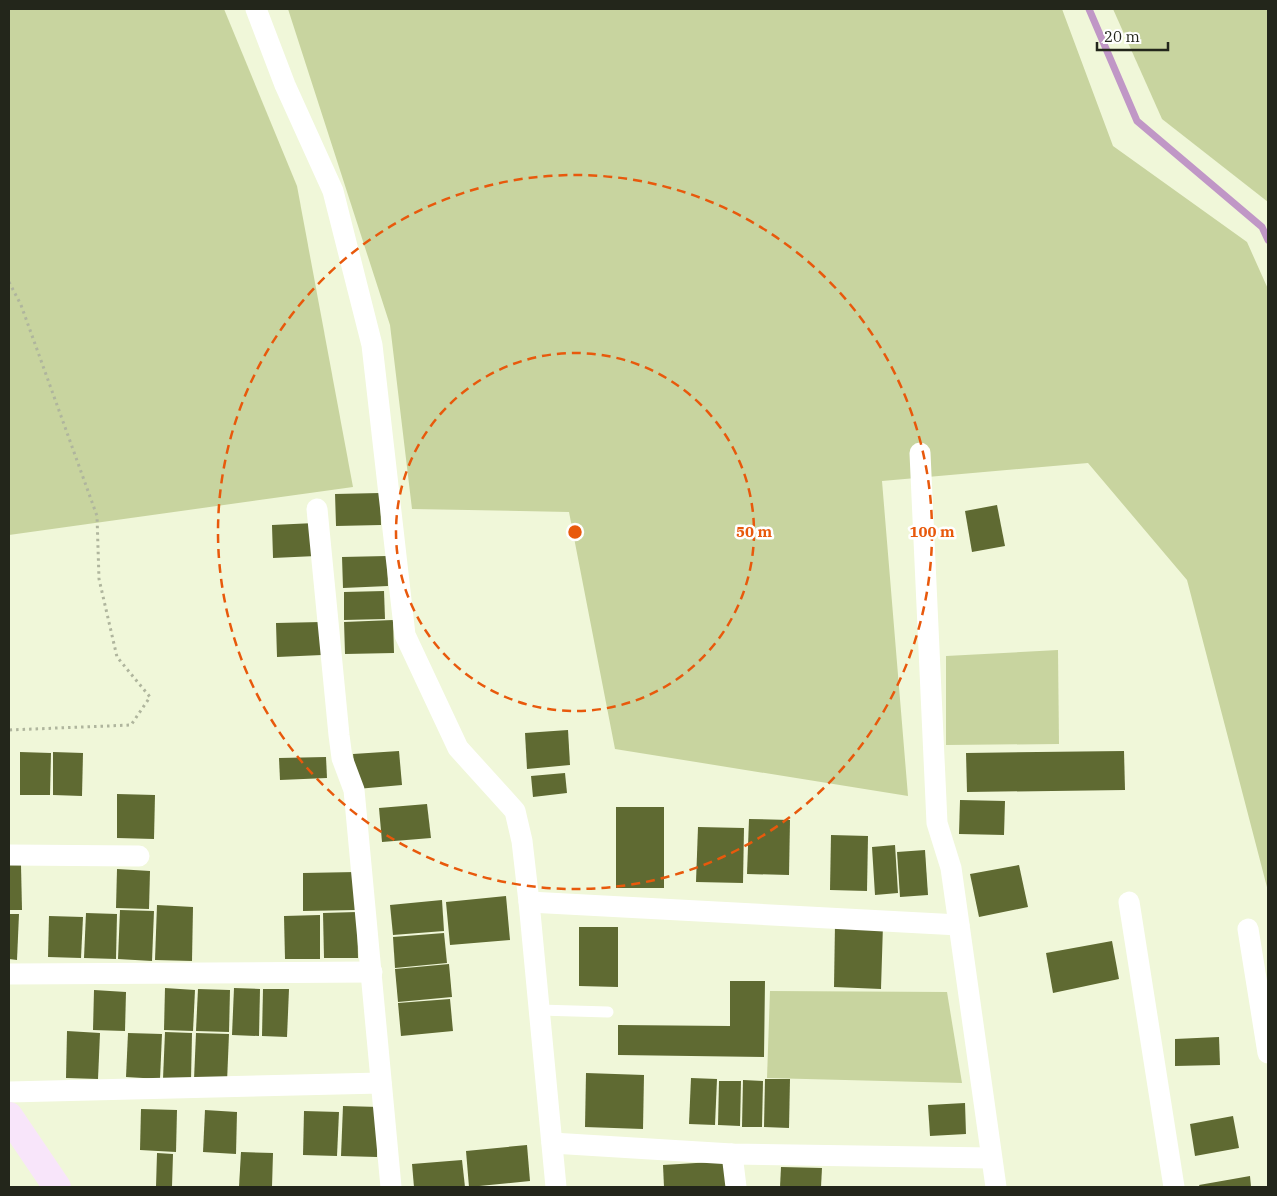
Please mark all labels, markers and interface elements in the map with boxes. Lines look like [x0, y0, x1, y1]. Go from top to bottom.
scale bar [1097, 20, 1168, 52]
text: 20 m [1104, 27, 1140, 46]
text: 50 m [736, 522, 772, 541]
text: 100 m [909, 522, 955, 541]
centre of rings [566, 523, 584, 541]

